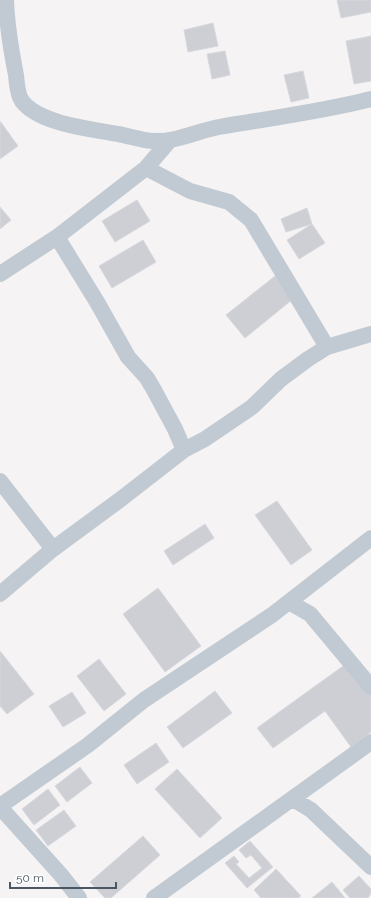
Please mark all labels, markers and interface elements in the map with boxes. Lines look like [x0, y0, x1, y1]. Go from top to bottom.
scale bar [10, 864, 116, 890]
text: 50 m [16, 871, 44, 885]

